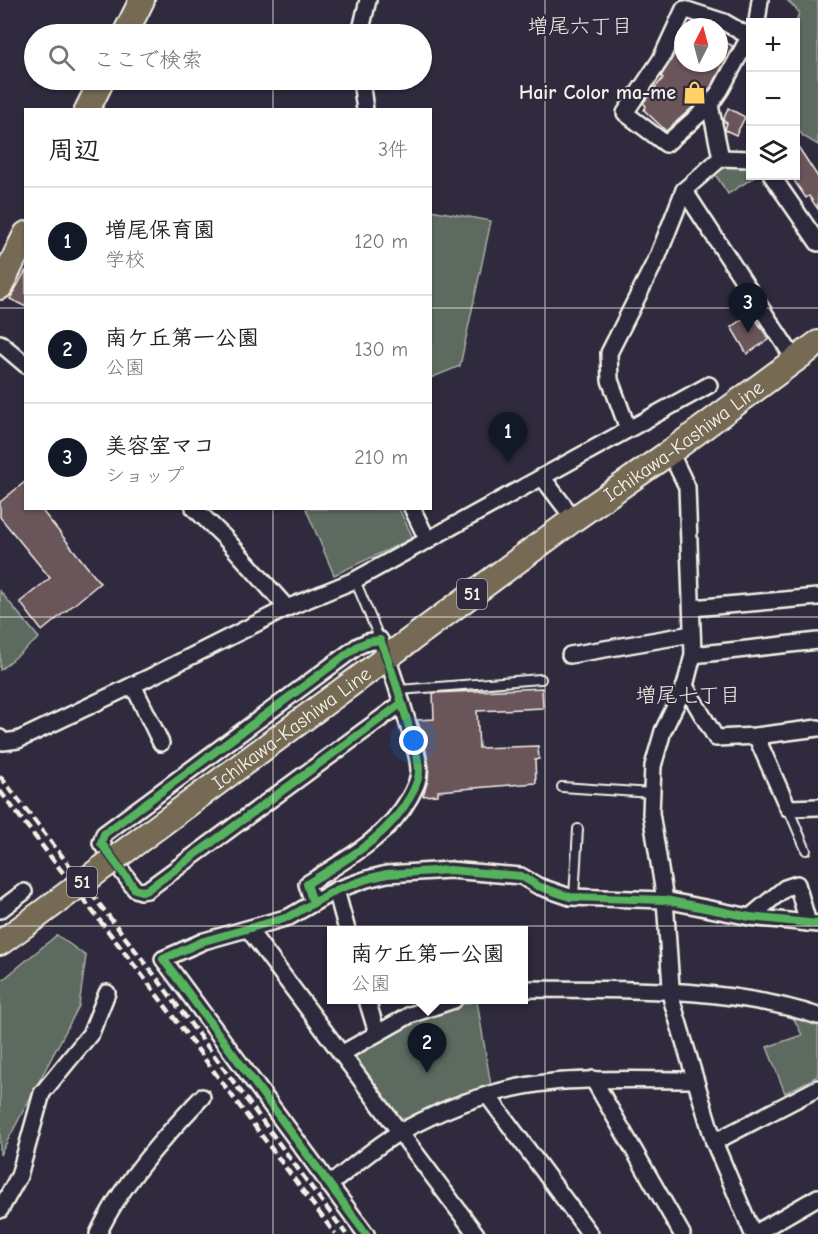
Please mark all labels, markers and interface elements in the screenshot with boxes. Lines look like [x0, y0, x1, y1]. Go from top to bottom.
district label: 増尾六丁目 [528, 14, 633, 38]
north arrow [674, 18, 728, 72]
map controls [746, 18, 800, 180]
button: + [746, 18, 800, 72]
search box [24, 24, 432, 90]
icon: search [45, 41, 78, 74]
text: ここで検索 [93, 47, 203, 73]
button: − [746, 72, 800, 126]
shop icon: Hair Color ma-me [681, 79, 707, 105]
place label: Hair Color ma-me [519, 81, 676, 104]
button: layers [746, 126, 800, 180]
text: 周辺 [48, 136, 100, 166]
text: 3件 [378, 138, 408, 161]
text: 増尾保育園 [105, 217, 215, 243]
text: 1 [64, 230, 71, 253]
text: 120 m [354, 230, 408, 253]
text: 学校 [105, 248, 145, 271]
pin: 3 [728, 284, 768, 333]
text: 南ケ丘第一公園 [105, 325, 259, 351]
text: 2 [63, 338, 72, 361]
text: 130 m [355, 338, 408, 361]
text: 公園 [105, 356, 145, 379]
street label: Ichikawa-Kashiwa Line [599, 375, 768, 506]
pin: 1 [488, 412, 528, 462]
text: 美容室マコ [105, 433, 215, 459]
text: 3 [63, 446, 72, 469]
text: 210 m [354, 446, 408, 469]
text: ショップ [105, 464, 184, 487]
road number: 51 [457, 579, 487, 609]
street label: Ichikawa-Kashiwa Line [207, 662, 375, 794]
district label: 増尾七丁目 [636, 683, 741, 707]
your location [399, 726, 428, 755]
road number: 51 [67, 867, 97, 897]
popup [327, 926, 528, 1004]
text: 南ケ丘第一公園 [350, 941, 505, 967]
text: 公園 [350, 972, 390, 995]
pin: 2 [408, 1024, 446, 1073]

